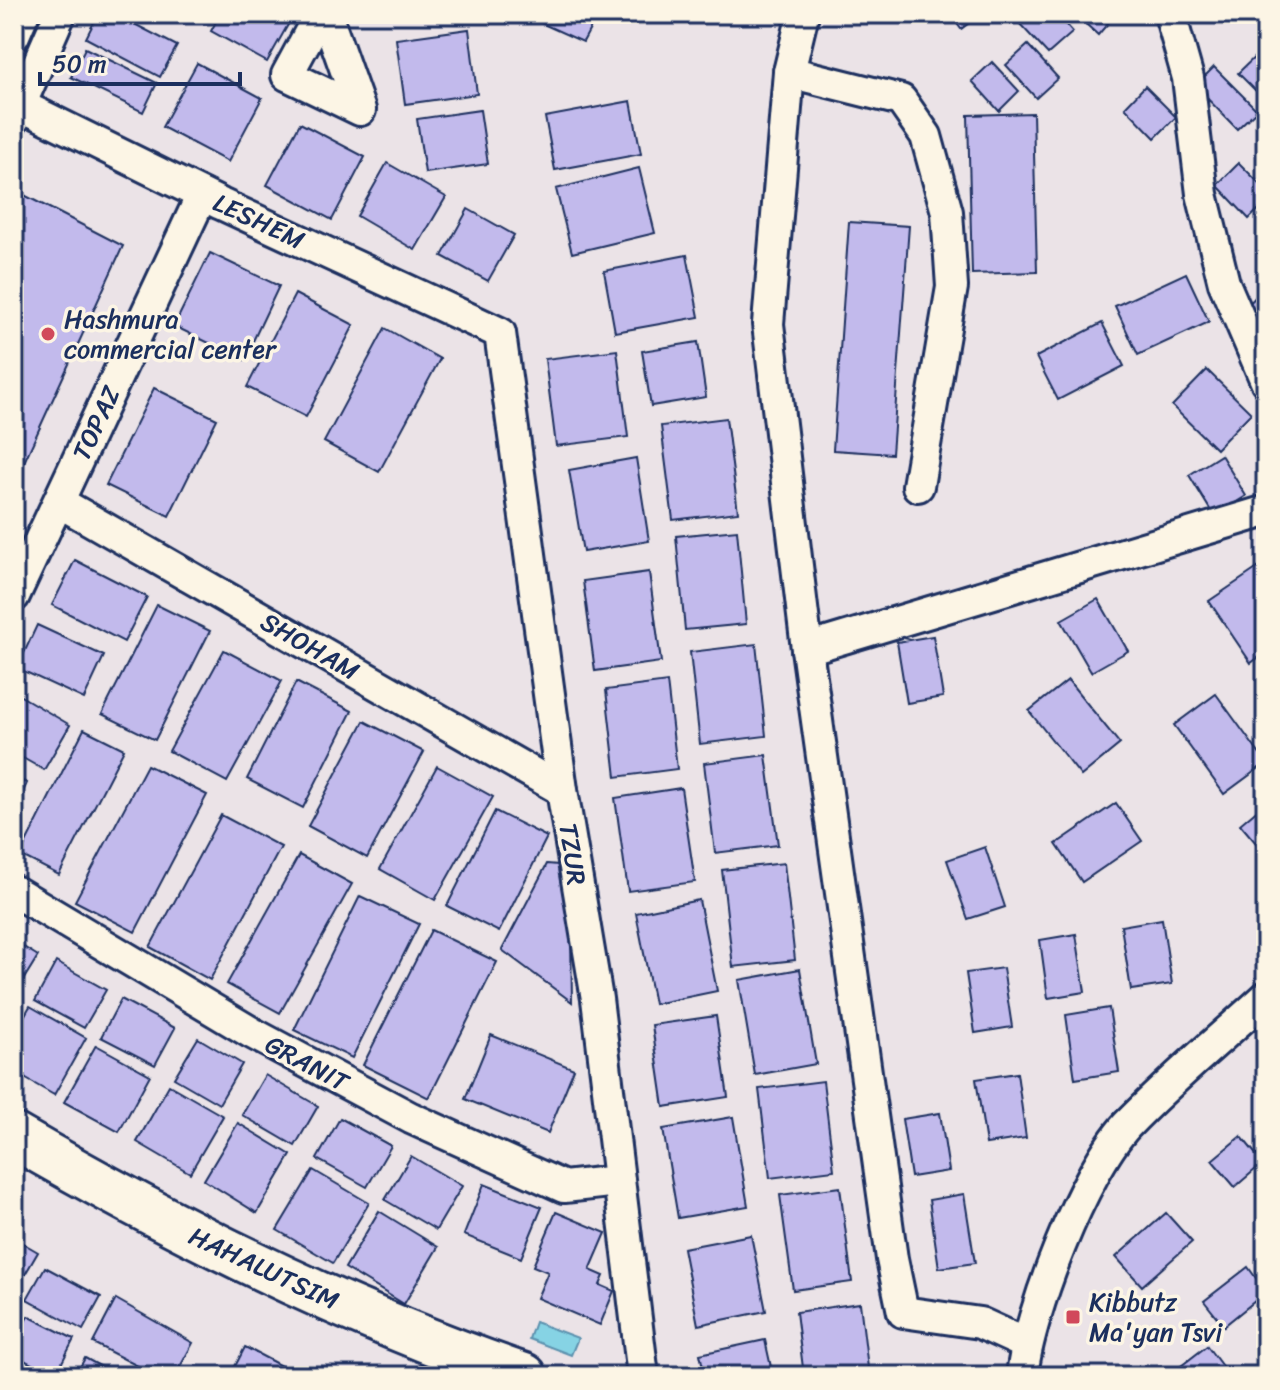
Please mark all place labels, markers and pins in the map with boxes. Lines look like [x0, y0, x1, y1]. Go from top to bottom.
place label: Hashmura commercial center [64, 296, 277, 372]
marker: Hashmura commercial center [39, 325, 57, 343]
place label: Kibbutz Ma'yan Tsvi [1089, 1279, 1223, 1355]
marker: Kibbutz Ma'yan Tsvi [1064, 1308, 1082, 1326]

